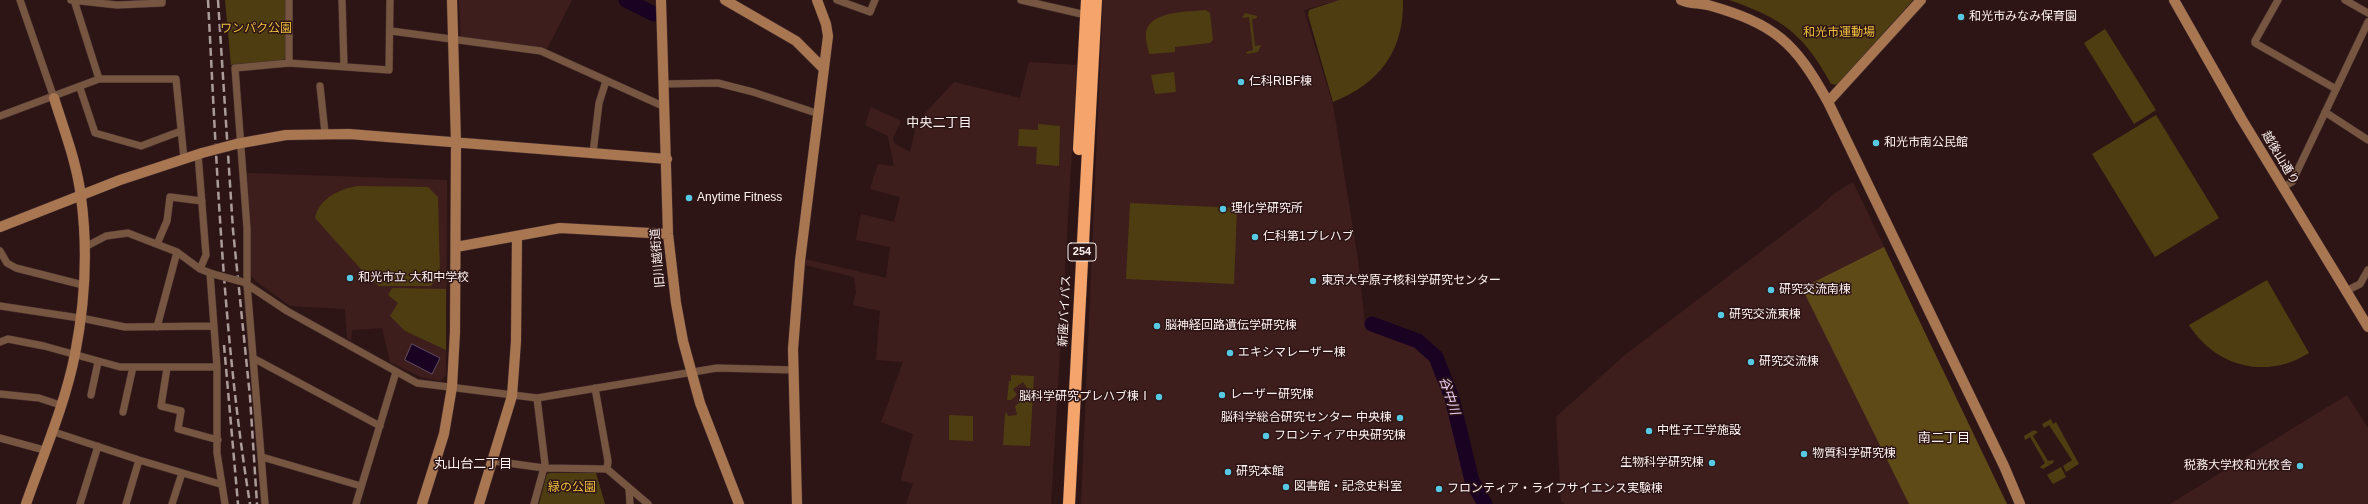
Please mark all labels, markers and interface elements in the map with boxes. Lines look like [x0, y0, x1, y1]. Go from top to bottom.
place label: 和光市みなみ保育園 [1969, 10, 2077, 24]
marker: 和光市みなみ保育園 [1956, 12, 1966, 22]
park label: ワンパク公園 [220, 22, 292, 36]
park label: 和光市運動場 [1803, 26, 1875, 40]
place label: 仁科RIBF棟 [1249, 75, 1312, 89]
marker: 仁科RIBF棟 [1236, 77, 1246, 87]
district label: 中央二丁目 [907, 115, 971, 131]
street label: 越後山通り [2258, 129, 2302, 187]
place label: 和光市南公民館 [1884, 136, 1968, 150]
marker: 和光市南公民館 [1871, 138, 1881, 148]
place label: Anytime Fitness [697, 191, 782, 205]
marker: Anytime Fitness [684, 193, 694, 203]
place label: 理化学研究所 [1231, 202, 1303, 216]
marker: 理化学研究所 [1218, 204, 1228, 214]
street label: 旧川越街道 [648, 227, 668, 289]
place label: 仁科第1プレハブ [1263, 230, 1354, 244]
marker: 仁科第1プレハブ [1250, 232, 1260, 242]
road number: 254 [1068, 243, 1096, 261]
place label: 和光市立 大和中学校 [358, 271, 469, 285]
marker: 和光市立 大和中学校 [345, 273, 355, 283]
place label: 東京大学原子核科学研究センター [1321, 274, 1501, 288]
street label: 新座バイパス [1056, 275, 1074, 347]
marker: 東京大学原子核科学研究センター [1308, 276, 1318, 286]
place label: 研究交流南棟 [1779, 283, 1851, 297]
marker: 研究交流南棟 [1766, 285, 1776, 295]
place label: 研究交流東棟 [1729, 308, 1801, 322]
marker: 研究交流東棟 [1716, 310, 1726, 320]
place label: 脳神経回路遺伝学研究棟 [1165, 319, 1297, 333]
marker: 脳神経回路遺伝学研究棟 [1152, 321, 1162, 331]
place label: エキシマレーザー棟 [1238, 346, 1346, 360]
marker: エキシマレーザー棟 [1225, 348, 1235, 358]
place label: 研究交流棟 [1759, 355, 1819, 369]
marker: 研究交流棟 [1746, 357, 1756, 367]
water label: 谷中川 [1436, 375, 1462, 417]
place label: レーザー研究棟 [1230, 388, 1314, 402]
place label: 脳科学研究プレハブ棟Ⅰ [1019, 390, 1151, 404]
marker: レーザー研究棟 [1217, 390, 1227, 400]
marker: 脳科学研究プレハブ棟Ⅰ [1154, 392, 1164, 402]
place label: 脳科学総合研究センター 中央棟 [1221, 411, 1392, 425]
marker: 脳科学総合研究センター 中央棟 [1395, 413, 1405, 423]
place label: 中性子工学施設 [1657, 424, 1741, 438]
marker: 中性子工学施設 [1644, 426, 1654, 436]
place label: フロンティア中央研究棟 [1274, 429, 1406, 443]
district label: 南二丁目 [1918, 430, 1970, 446]
marker: フロンティア中央研究棟 [1261, 431, 1271, 441]
place label: 物質科学研究棟 [1812, 447, 1896, 461]
marker: 物質科学研究棟 [1799, 449, 1809, 459]
district label: 丸山台二丁目 [434, 456, 512, 472]
place label: 生物科学研究棟 [1620, 456, 1704, 470]
marker: 生物科学研究棟 [1707, 458, 1717, 468]
place label: 税務大学校和光校舎 [2184, 459, 2292, 473]
marker: 税務大学校和光校舎 [2295, 461, 2305, 471]
place label: 研究本館 [1236, 465, 1284, 479]
marker: 研究本館 [1223, 467, 1233, 477]
place label: 図書館・記念史料室 [1294, 480, 1402, 494]
park label: 緑の公園 [548, 481, 596, 495]
marker: 図書館・記念史料室 [1281, 482, 1291, 492]
place label: フロンティア・ライフサイエンス実験棟 [1447, 482, 1663, 496]
marker: フロンティア・ライフサイエンス実験棟 [1434, 484, 1444, 494]

